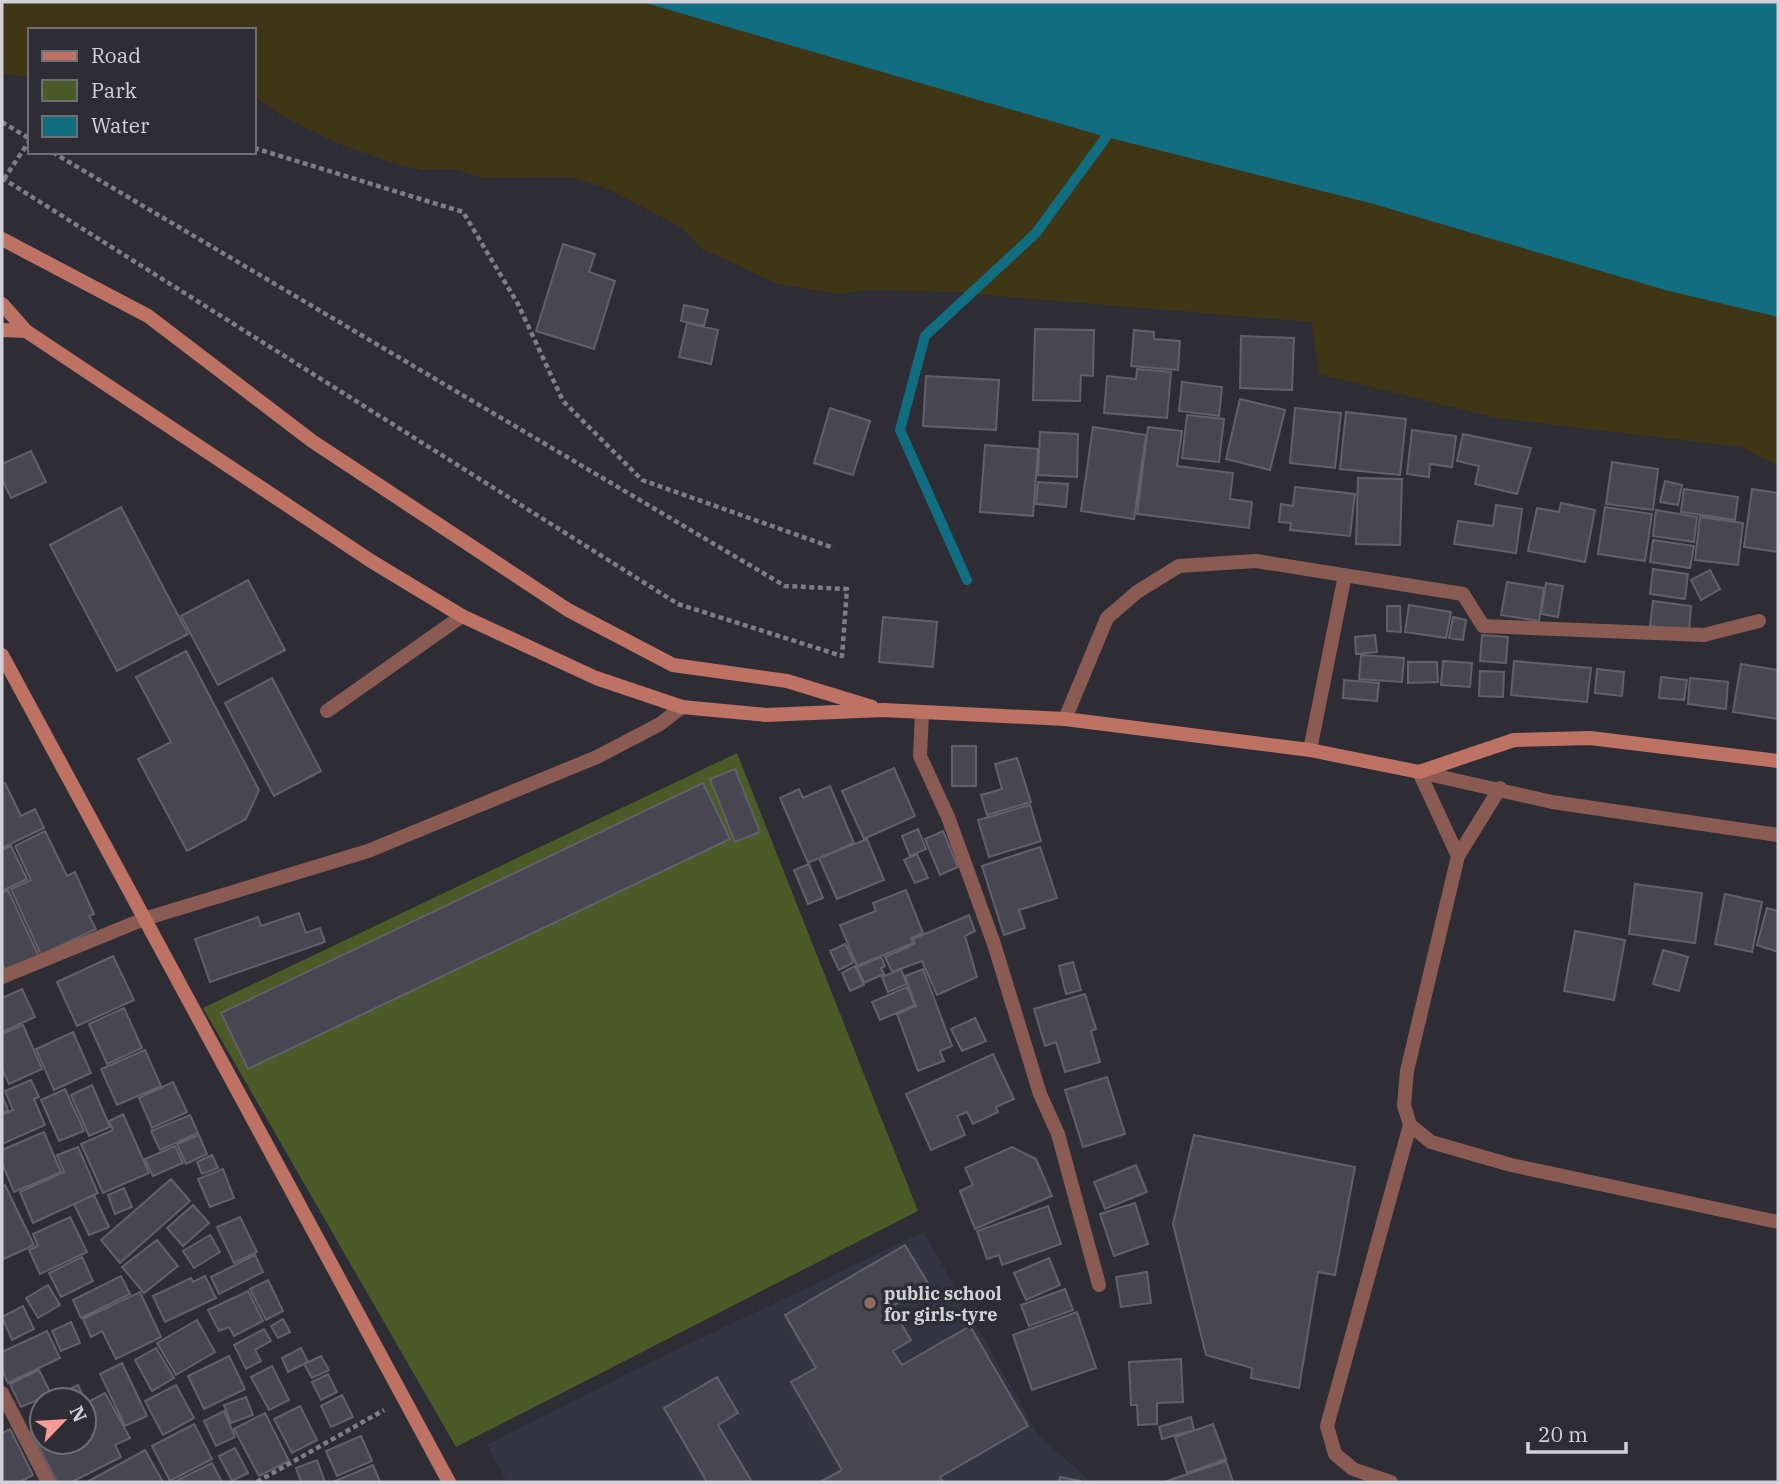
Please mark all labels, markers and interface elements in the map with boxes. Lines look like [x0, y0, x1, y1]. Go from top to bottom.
legend [28, 28, 256, 154]
text: Road [91, 41, 141, 69]
text: Park [91, 76, 138, 104]
text: Water [91, 111, 150, 139]
place label: public school for girls-tyre [884, 1282, 1002, 1326]
marker: public school for girls-tyre [862, 1295, 878, 1311]
north arrow [28, 1386, 98, 1456]
text: N [64, 1402, 92, 1426]
scale bar [1528, 1410, 1626, 1454]
text: 20 m [1538, 1420, 1588, 1448]

